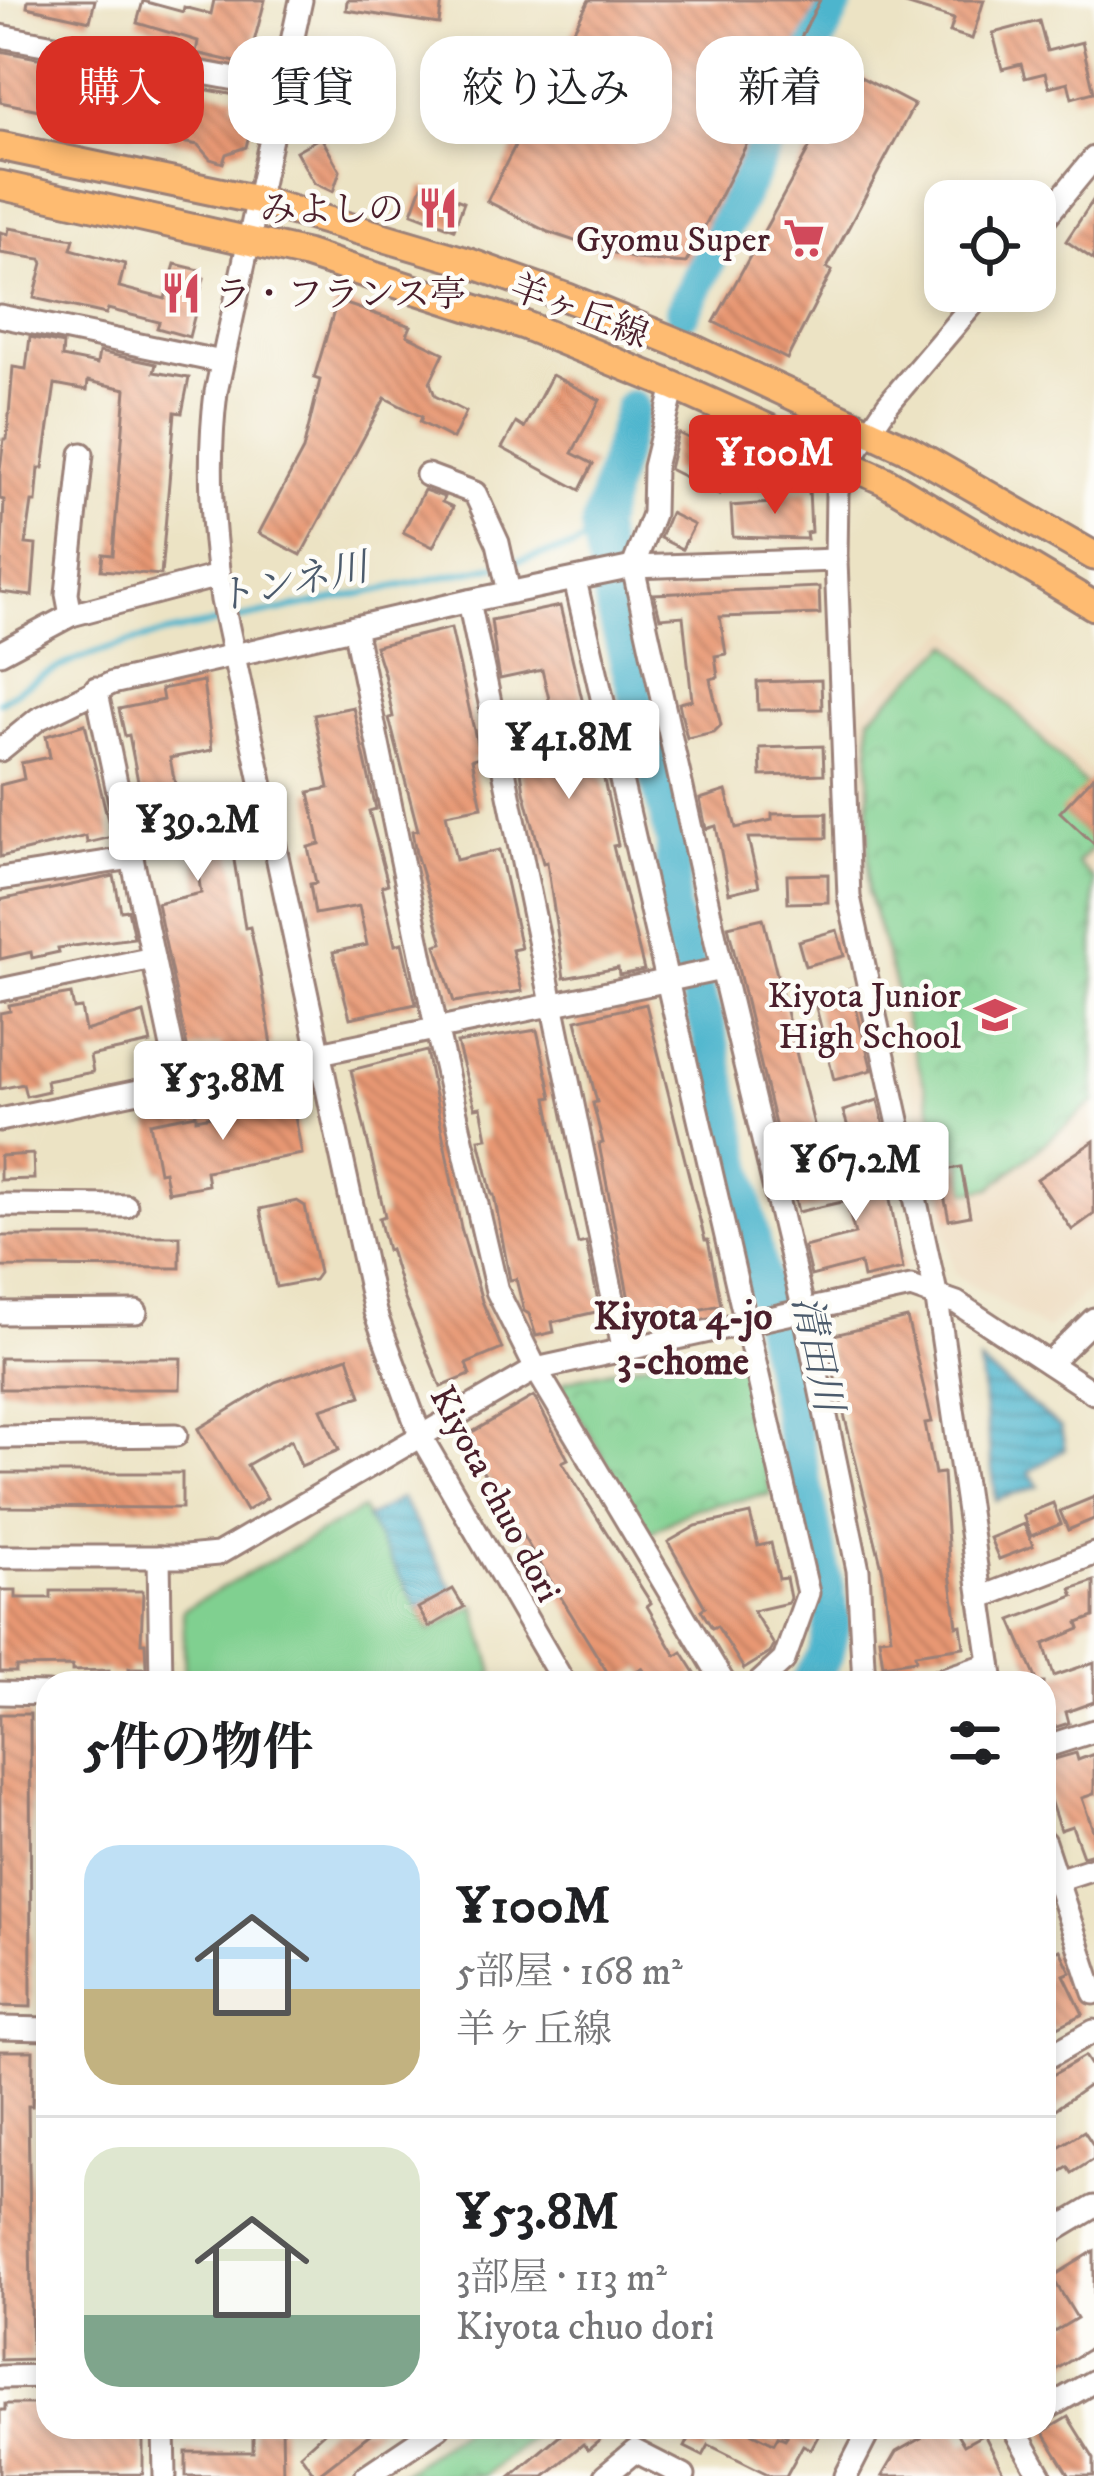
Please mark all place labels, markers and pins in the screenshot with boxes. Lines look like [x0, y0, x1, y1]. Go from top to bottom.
restaurant icon: みよしの [415, 185, 461, 231]
place label: みよしの [260, 188, 404, 233]
supermarket icon: Gyomu Super [781, 215, 827, 261]
place label: Gyomu Super [576, 218, 771, 263]
restaurant icon: ラ・フランス亭 [158, 270, 204, 316]
place label: ラ・フランス亭 [215, 273, 466, 318]
pin: ¥100M [691, 415, 859, 517]
pin: ¥41.8M [471, 700, 667, 802]
pin: ¥39.2M [100, 782, 296, 884]
place label: Kiyota Junior High School [768, 974, 962, 1060]
school or university icon: Kiyota Junior High School [972, 992, 1018, 1038]
pin: ¥53.8M [125, 1041, 321, 1143]
pin: ¥67.2M [758, 1122, 954, 1224]

